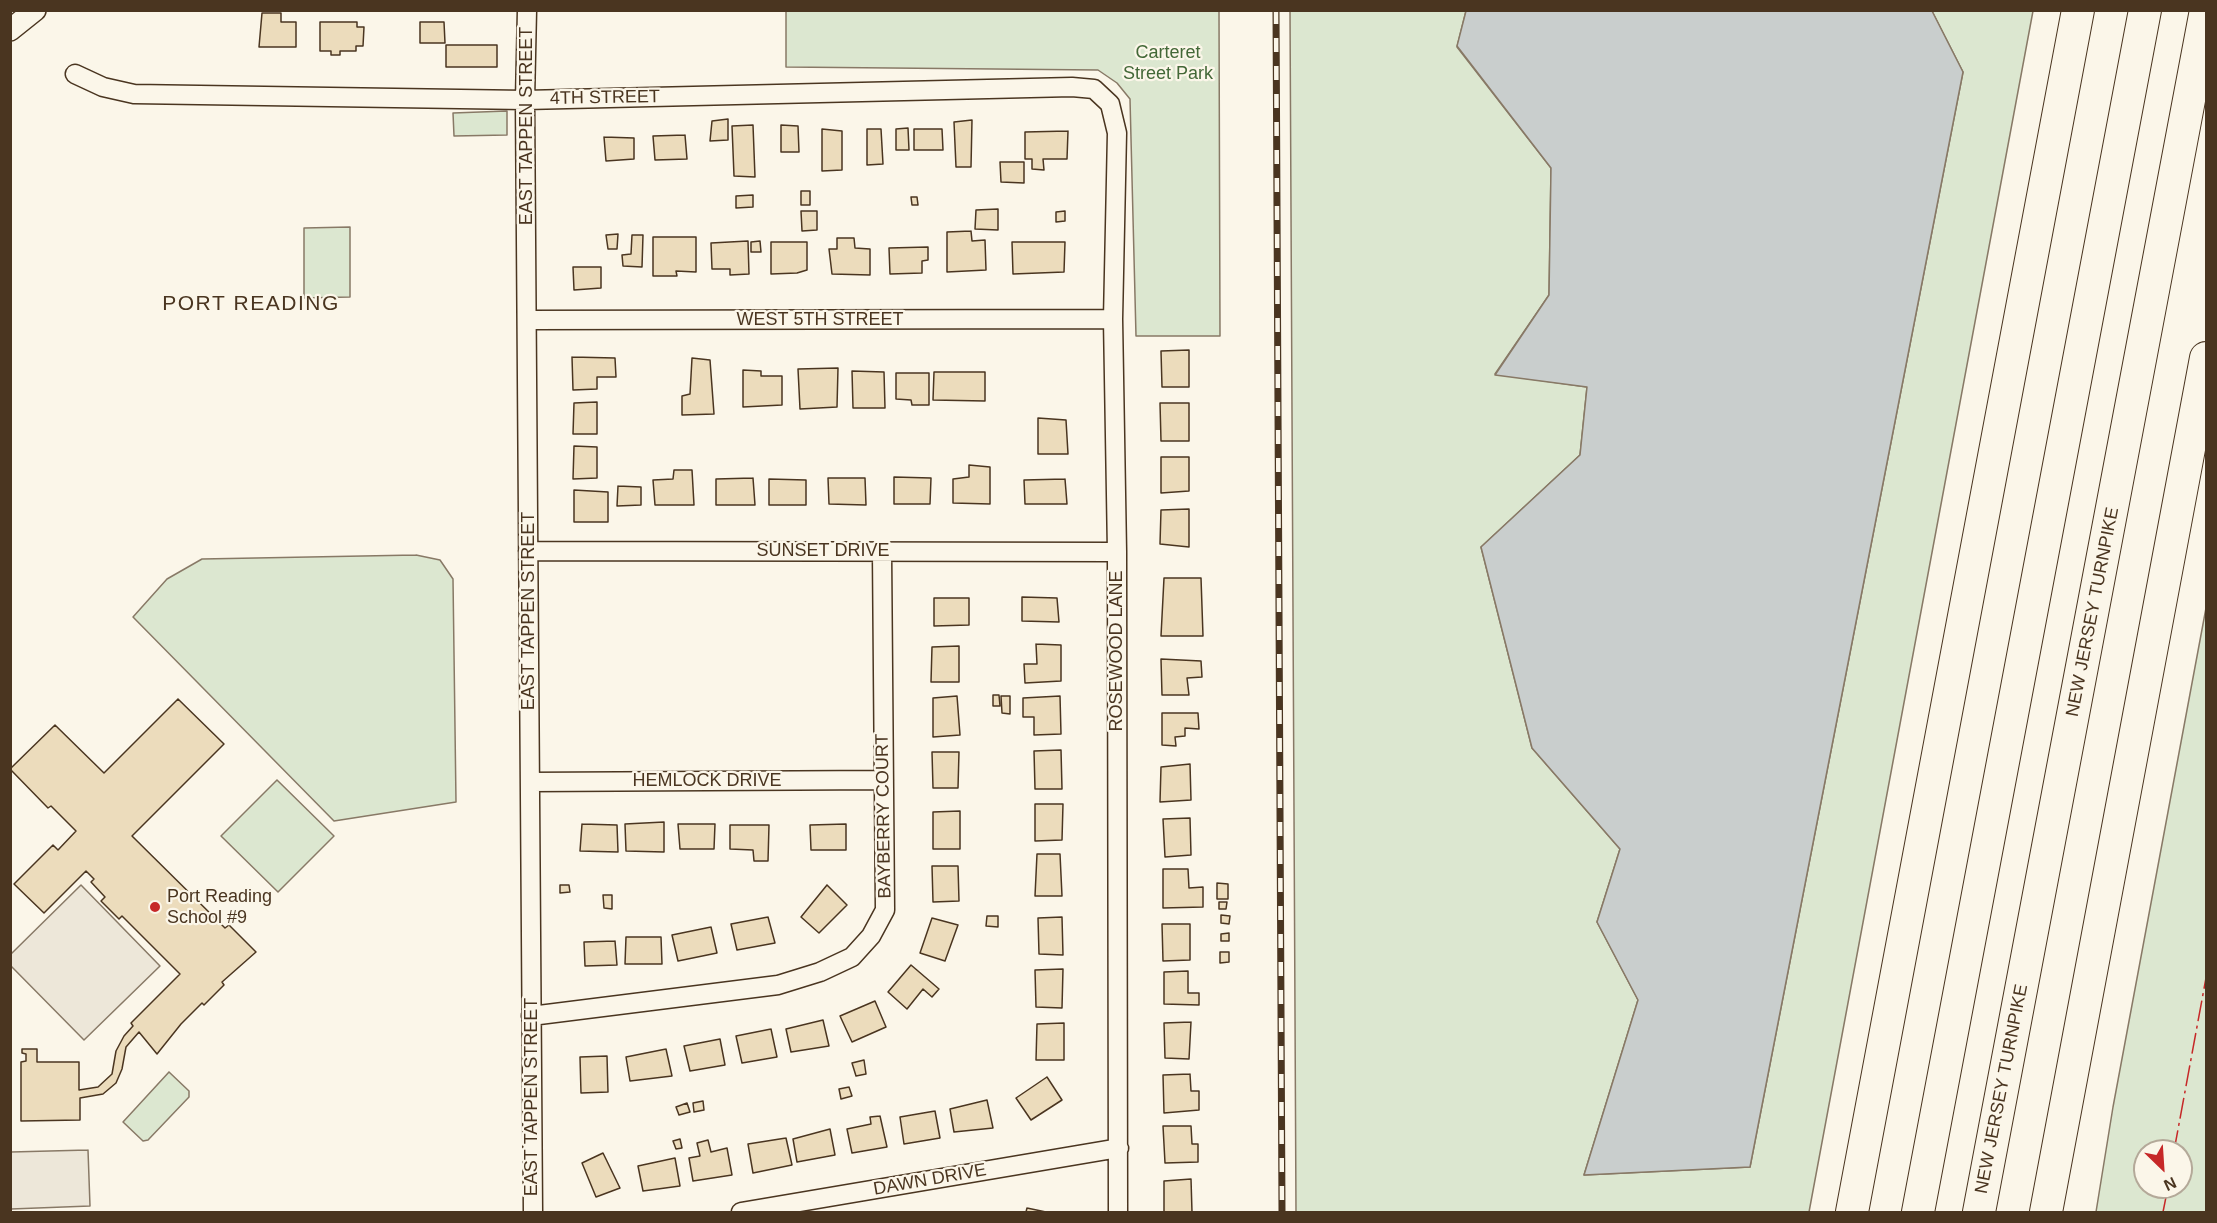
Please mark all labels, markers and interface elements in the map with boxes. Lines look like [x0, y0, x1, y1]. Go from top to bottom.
street label: EAST TAPPEN STREET [516, 27, 538, 225]
park label: Carteret Street Park [1123, 42, 1213, 84]
street label: 4TH STREET [550, 86, 660, 110]
district label: PORT READING [162, 291, 340, 317]
street label: WEST 5TH STREET [736, 309, 904, 331]
street label: NEW JERSEY TURNPIKE [2062, 505, 2124, 719]
street label: EAST TAPPEN STREET [518, 512, 540, 710]
street label: SUNSET DRIVE [756, 540, 890, 562]
street label: ROSEWOOD LANE [1106, 570, 1128, 732]
street label: BAYBERRY COURT [872, 733, 896, 899]
street label: HEMLOCK DRIVE [632, 770, 782, 792]
place label: Port Reading School #9 [167, 886, 272, 928]
marker: Port Reading School #9 [148, 900, 162, 914]
street label: NEW JERSEY TURNPIKE [1971, 982, 2033, 1196]
street label: EAST TAPPEN STREET [521, 998, 543, 1196]
north arrow [2133, 1139, 2193, 1199]
street label: DAWN DRIVE [872, 1159, 988, 1201]
text: N [2161, 1174, 2179, 1194]

